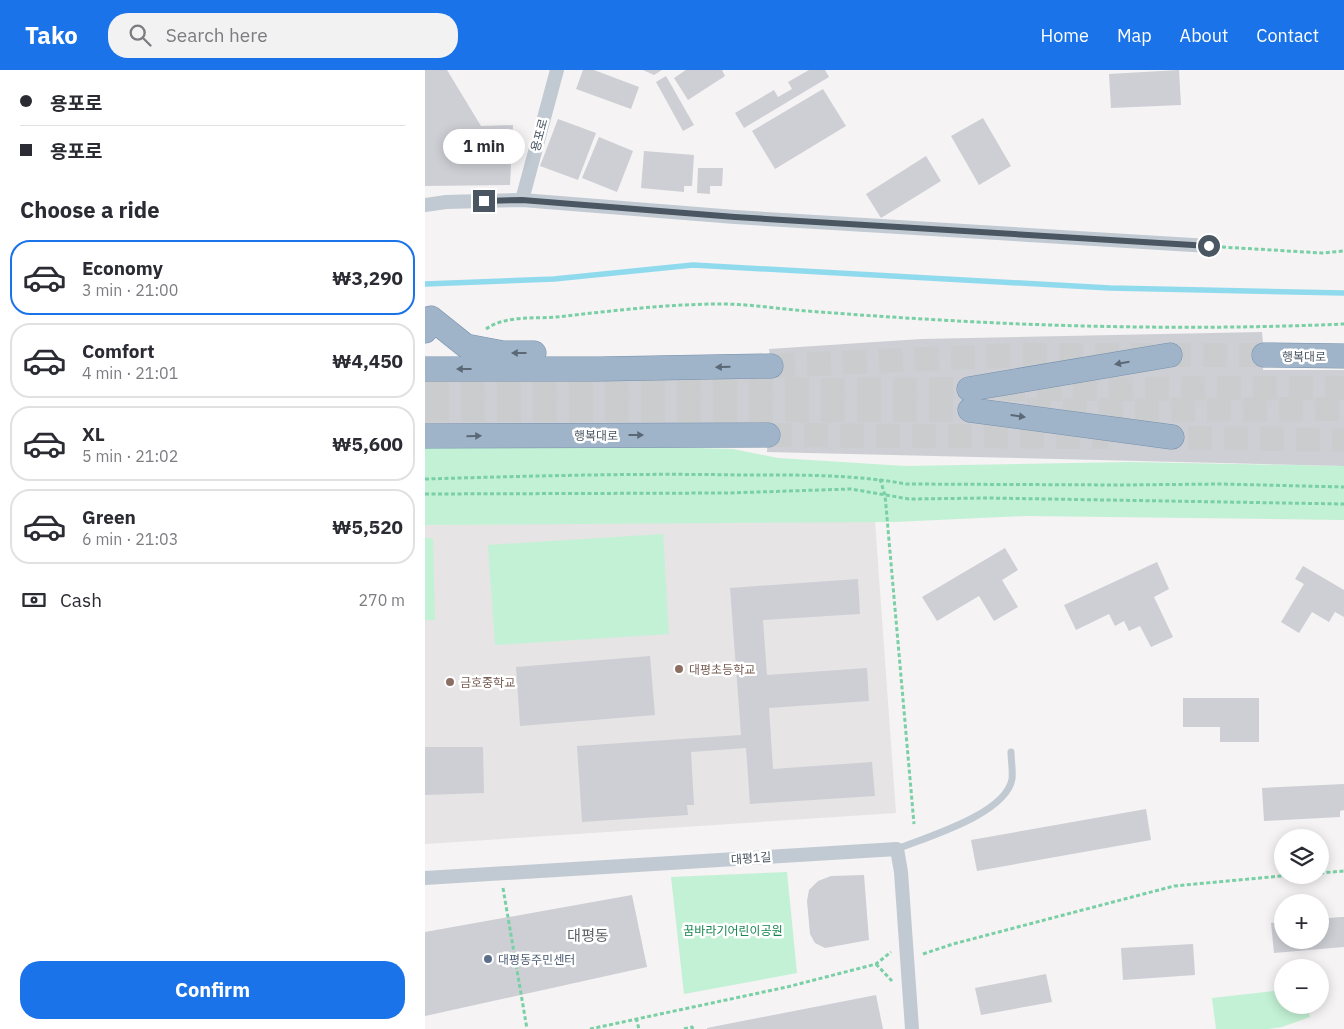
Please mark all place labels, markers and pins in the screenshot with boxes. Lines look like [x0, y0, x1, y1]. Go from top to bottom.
place label: 대평초등학교 [689, 662, 755, 677]
marker: 대평초등학교 [673, 663, 685, 675]
place label: 금호중학교 [460, 675, 515, 690]
marker: 금호중학교 [444, 676, 456, 688]
place label: 대평동주민센터 [498, 952, 575, 967]
marker: 대평동주민센터 [482, 953, 494, 965]

